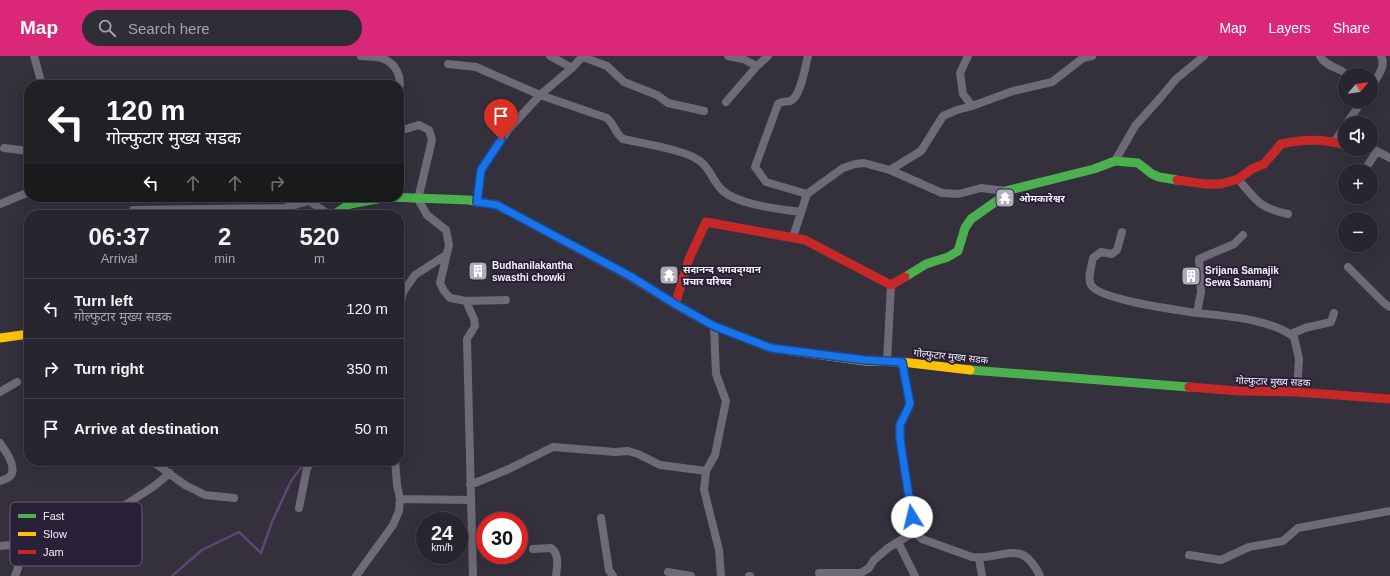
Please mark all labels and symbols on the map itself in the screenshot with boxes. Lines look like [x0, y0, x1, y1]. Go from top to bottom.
north arrow [1338, 68, 1378, 108]
pin [484, 99, 518, 140]
temple icon: ओमकारेश्वर [994, 187, 1016, 209]
place label: ओमकारेश्वर [1019, 192, 1065, 204]
building icon: Budhanilakantha swasthi chowki [467, 260, 489, 282]
place label: Budhanilakantha swasthi chowki [492, 260, 573, 283]
temple icon: सदानन्द भगवद्ग्यान प्रचार परिषद [658, 264, 680, 286]
place label: सदानन्द भगवद्ग्यान प्रचार परिषद [683, 264, 762, 287]
building icon: Srijana Samajik Sewa Samamj [1180, 265, 1202, 287]
place label: Srijana Samajik Sewa Samamj [1205, 265, 1279, 288]
street label: गोल्फुटार मुख्य सडक [913, 347, 989, 367]
street label: गोल्फुटार मुख्य सडक [1235, 375, 1311, 389]
position arrow [891, 496, 933, 538]
legend [10, 502, 142, 566]
text: Fast [43, 510, 64, 522]
speed limit sign: 30 [476, 512, 528, 564]
text: Slow [43, 528, 67, 540]
text: Jam [43, 546, 64, 558]

